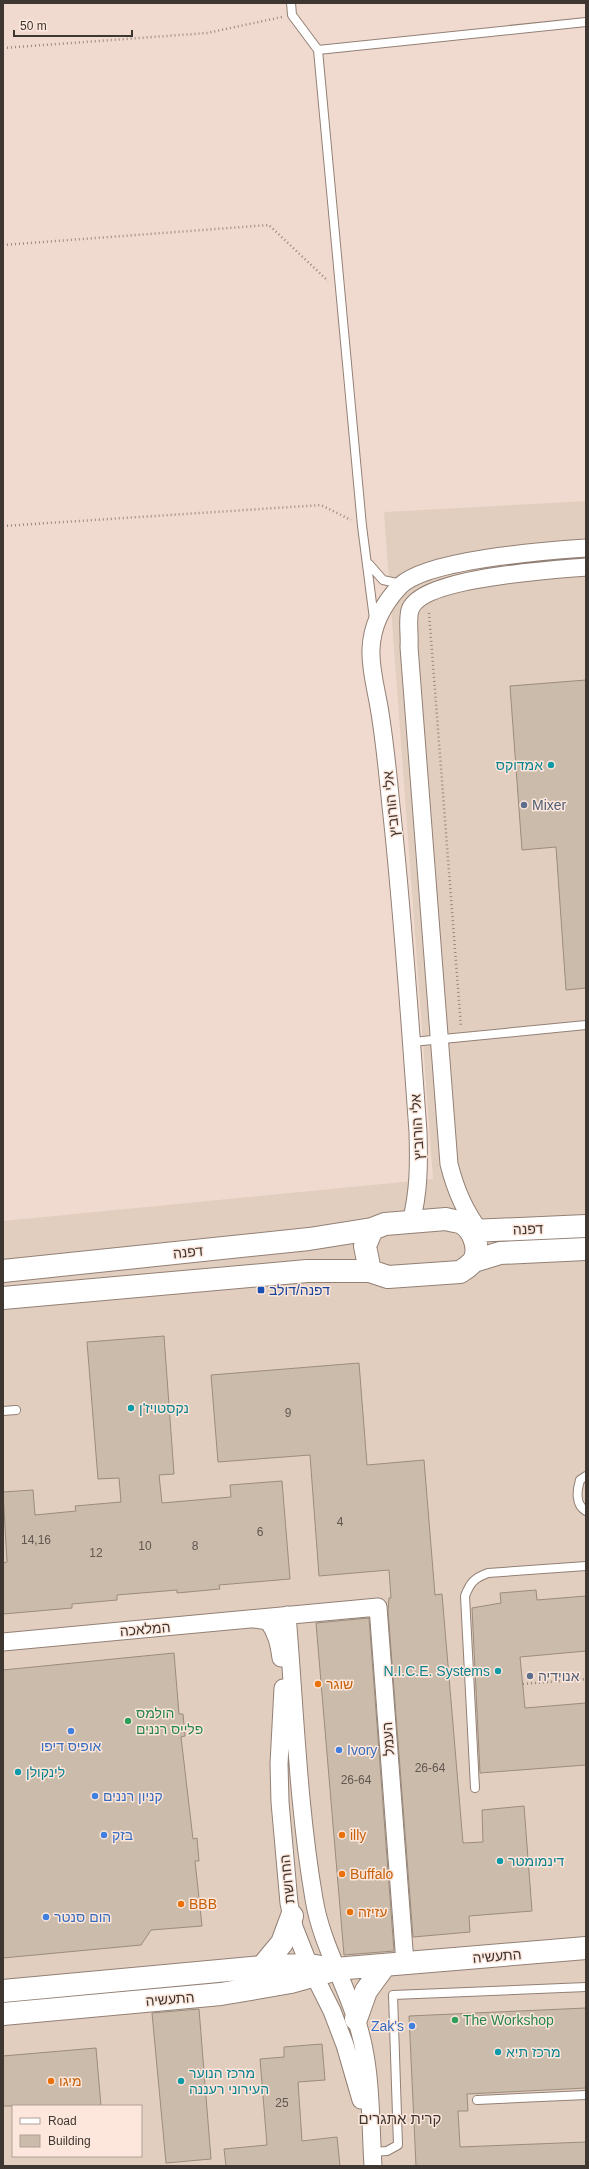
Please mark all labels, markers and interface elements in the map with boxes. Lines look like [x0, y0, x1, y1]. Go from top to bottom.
scale bar [14, 12, 132, 38]
text: 50 m [20, 19, 47, 33]
place label: אמדוקס [496, 757, 543, 773]
marker: אמדוקס [546, 760, 556, 770]
street label: אלי הורוביץ [380, 770, 402, 838]
place label: Mixer [532, 797, 567, 813]
marker: Mixer [519, 800, 529, 810]
street label: אלי הורוביץ [407, 1093, 427, 1160]
street label: דפנה [513, 1220, 544, 1238]
street label: דפנה [172, 1242, 204, 1262]
place label: דפנה/דולב [269, 1282, 330, 1298]
marker: דפנה/דולב [256, 1285, 266, 1295]
place label: נקסטויז'ן [139, 1400, 189, 1416]
marker: נקסטויז'ן [126, 1403, 136, 1413]
house number: 9 [285, 1406, 292, 1420]
house number: 4 [337, 1515, 344, 1529]
house number: 6 [257, 1525, 264, 1539]
house number: 14,16 [21, 1533, 51, 1547]
house number: 10 [138, 1539, 152, 1553]
house number: 8 [192, 1539, 199, 1553]
house number: 12 [89, 1546, 103, 1560]
street label: המלאכה [119, 1619, 171, 1639]
place label: N.I.C.E. Systems [383, 1663, 490, 1679]
marker: N.I.C.E. Systems [493, 1666, 503, 1676]
place label: אנוידיה [538, 1668, 580, 1684]
marker: אנוידיה [525, 1671, 535, 1681]
place label: שוגר [326, 1676, 353, 1692]
marker: שוגר [313, 1679, 323, 1689]
place label: הולמס פלייס רננים [136, 1705, 203, 1737]
marker: הולמס פלייס רננים [123, 1716, 133, 1726]
street label: העמל [379, 1722, 397, 1756]
marker: אופיס דיפו [66, 1726, 76, 1736]
place label: אופיס דיפו [41, 1738, 102, 1754]
place label: Ivory [347, 1742, 377, 1758]
marker: Ivory [334, 1745, 344, 1755]
house number: 26-64 [415, 1761, 446, 1775]
place label: לינקולן [26, 1764, 65, 1780]
marker: לינקולן [13, 1767, 23, 1777]
house number: 26-64 [341, 1773, 372, 1787]
place label: קניון רננים [103, 1788, 163, 1804]
marker: קניון רננים [90, 1791, 100, 1801]
place label: בזק [112, 1827, 133, 1843]
place label: illy [350, 1827, 366, 1843]
marker: בזק [99, 1830, 109, 1840]
marker: illy [337, 1830, 347, 1840]
place label: דינמומטר [508, 1853, 565, 1869]
street label: החרושת [276, 1854, 298, 1904]
marker: דינמומטר [495, 1856, 505, 1866]
place label: Buffalo [350, 1866, 394, 1882]
marker: Buffalo [337, 1869, 347, 1879]
place label: BBB [189, 1896, 217, 1912]
marker: BBB [176, 1899, 186, 1909]
place label: עזיזה [358, 1904, 387, 1920]
marker: עזיזה [345, 1907, 355, 1917]
place label: הום סנטר [54, 1909, 111, 1925]
marker: הום סנטר [41, 1912, 51, 1922]
street label: התעשיה [472, 1946, 522, 1966]
street label: התעשיה [145, 1989, 195, 2009]
place label: The Workshop [463, 2012, 554, 2028]
marker: The Workshop [450, 2015, 460, 2025]
place label: Zak's [371, 2018, 404, 2034]
marker: Zak's [407, 2021, 417, 2031]
place label: מרכז תיא [506, 2044, 561, 2060]
marker: מרכז תיא [493, 2047, 503, 2057]
place label: מרכז הנוער העירוני רעננה [189, 2065, 269, 2097]
place label: מיגו [59, 2073, 82, 2089]
marker: מיגו [46, 2076, 56, 2086]
marker: מרכז הנוער העירוני רעננה [176, 2076, 186, 2086]
house number: 25 [275, 2096, 289, 2110]
legend [12, 2105, 142, 2157]
district label: קרית אתגרים [359, 2110, 442, 2127]
text: Road [48, 2114, 77, 2128]
text: Building [48, 2134, 91, 2148]

